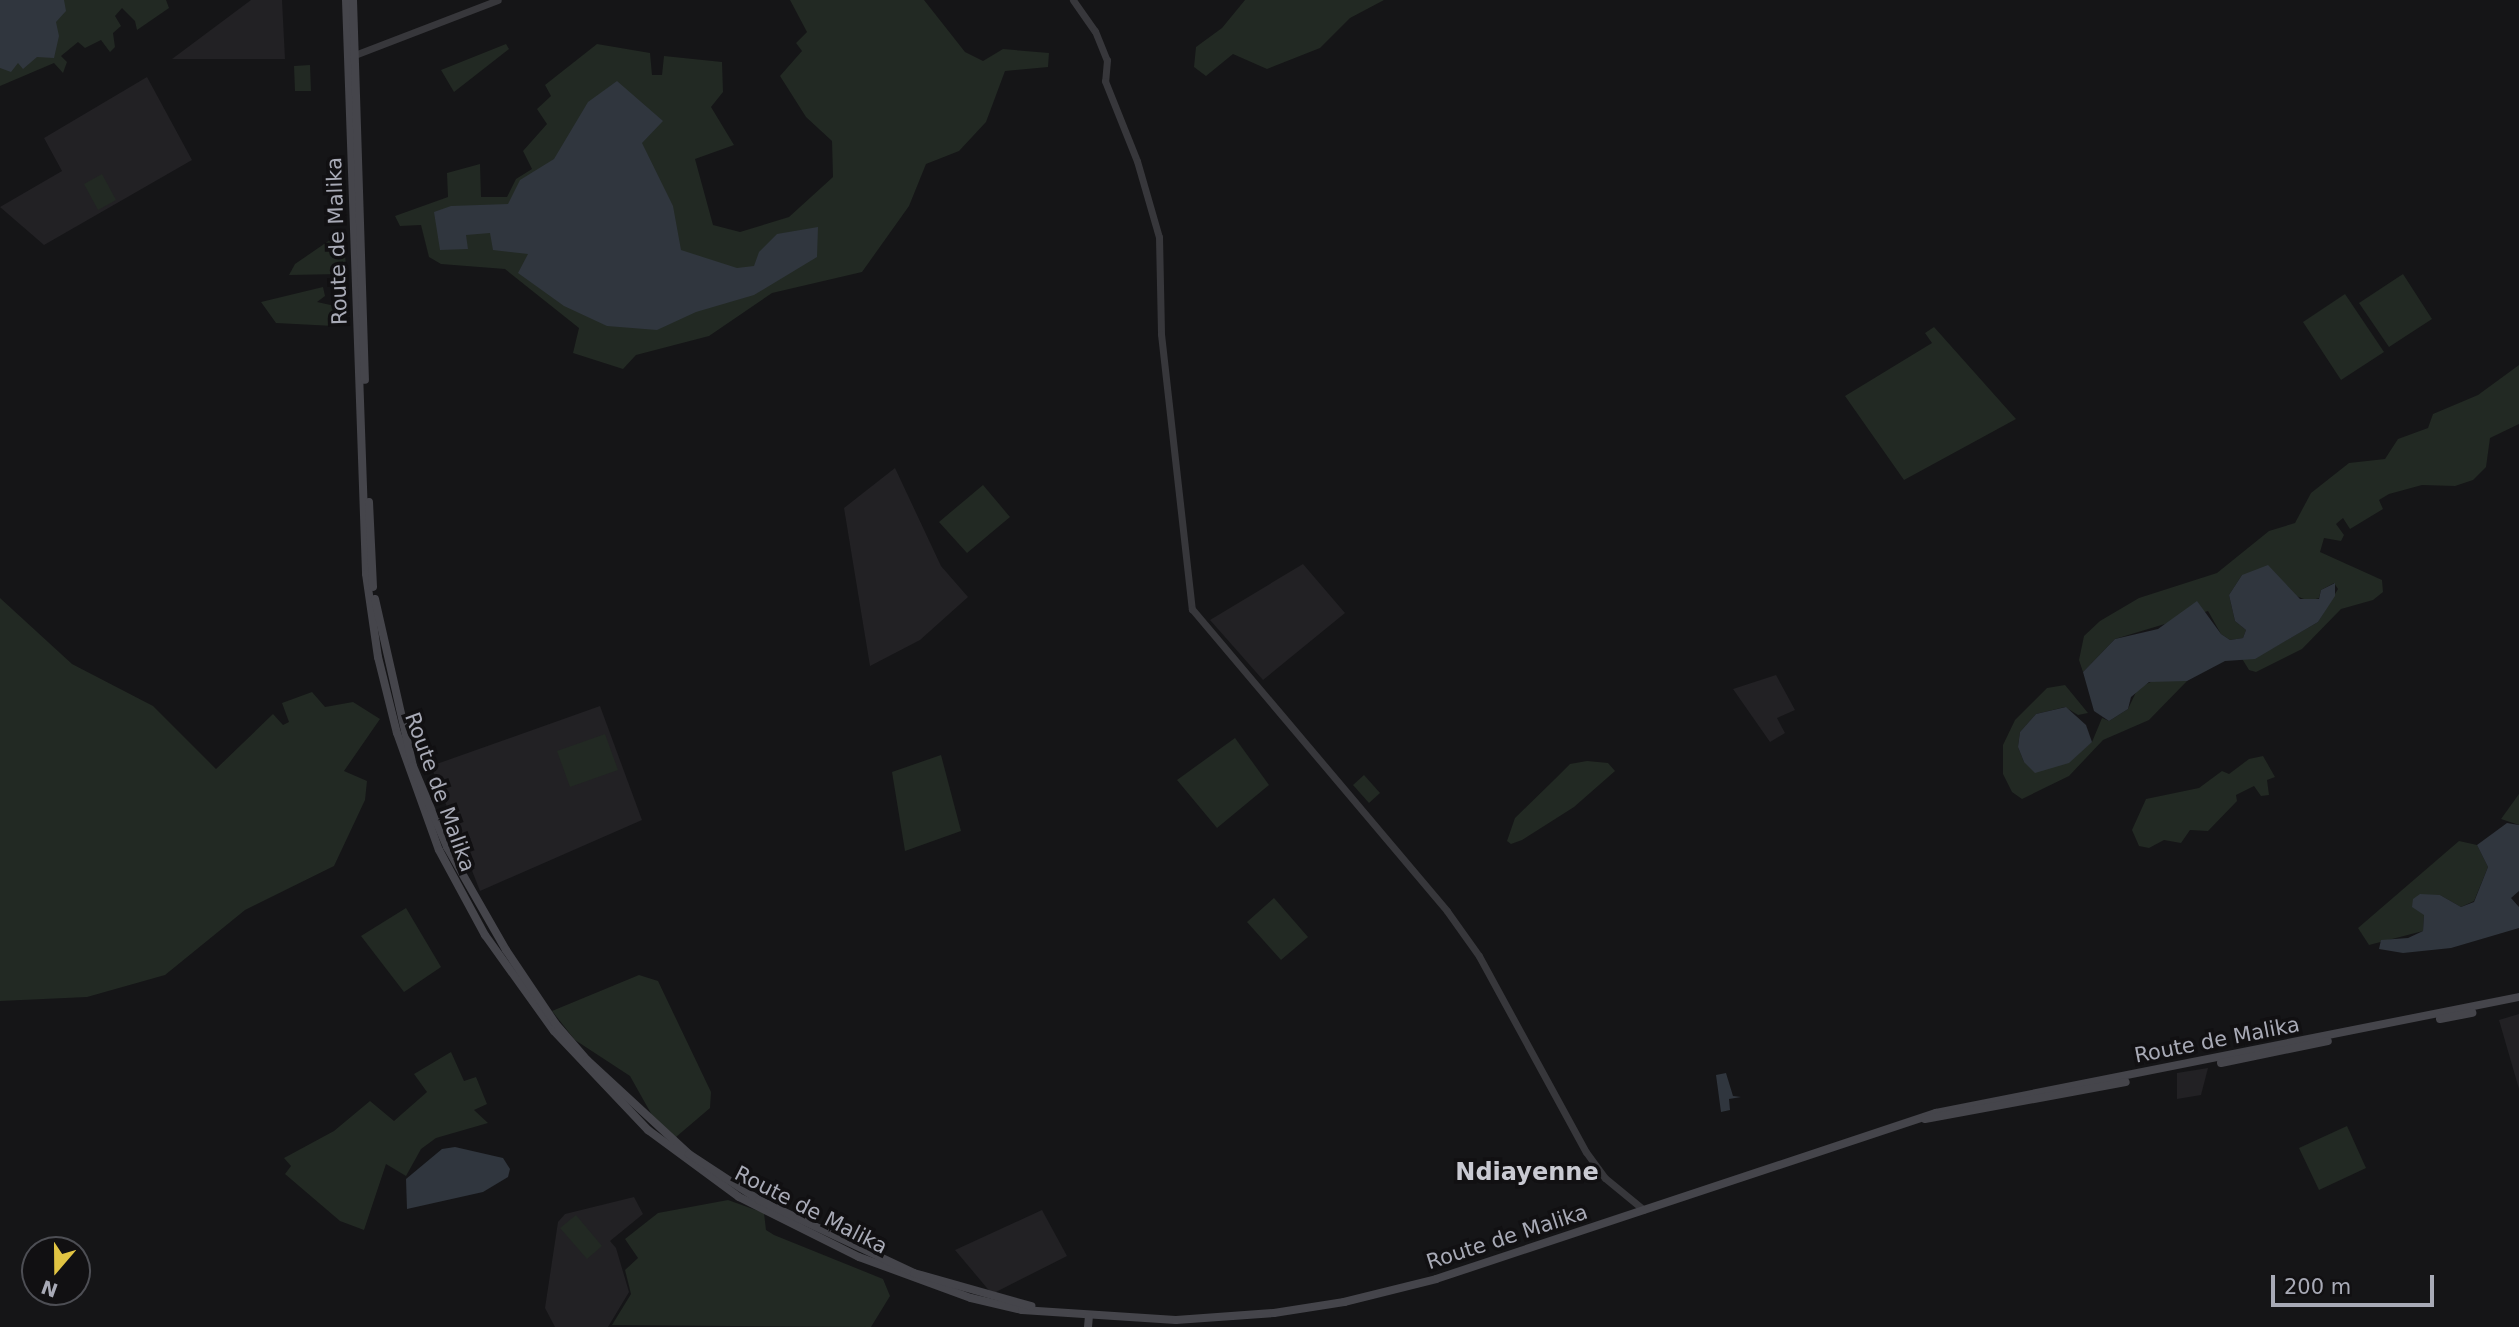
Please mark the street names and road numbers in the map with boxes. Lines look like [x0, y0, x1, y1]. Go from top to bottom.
street label: Route de Malika [321, 157, 353, 325]
street label: Route de Malika [399, 709, 481, 875]
street label: Route de Malika [2132, 1012, 2302, 1068]
street label: Route de Malika [730, 1161, 892, 1259]
street label: Route de Malika [1423, 1199, 1591, 1275]

